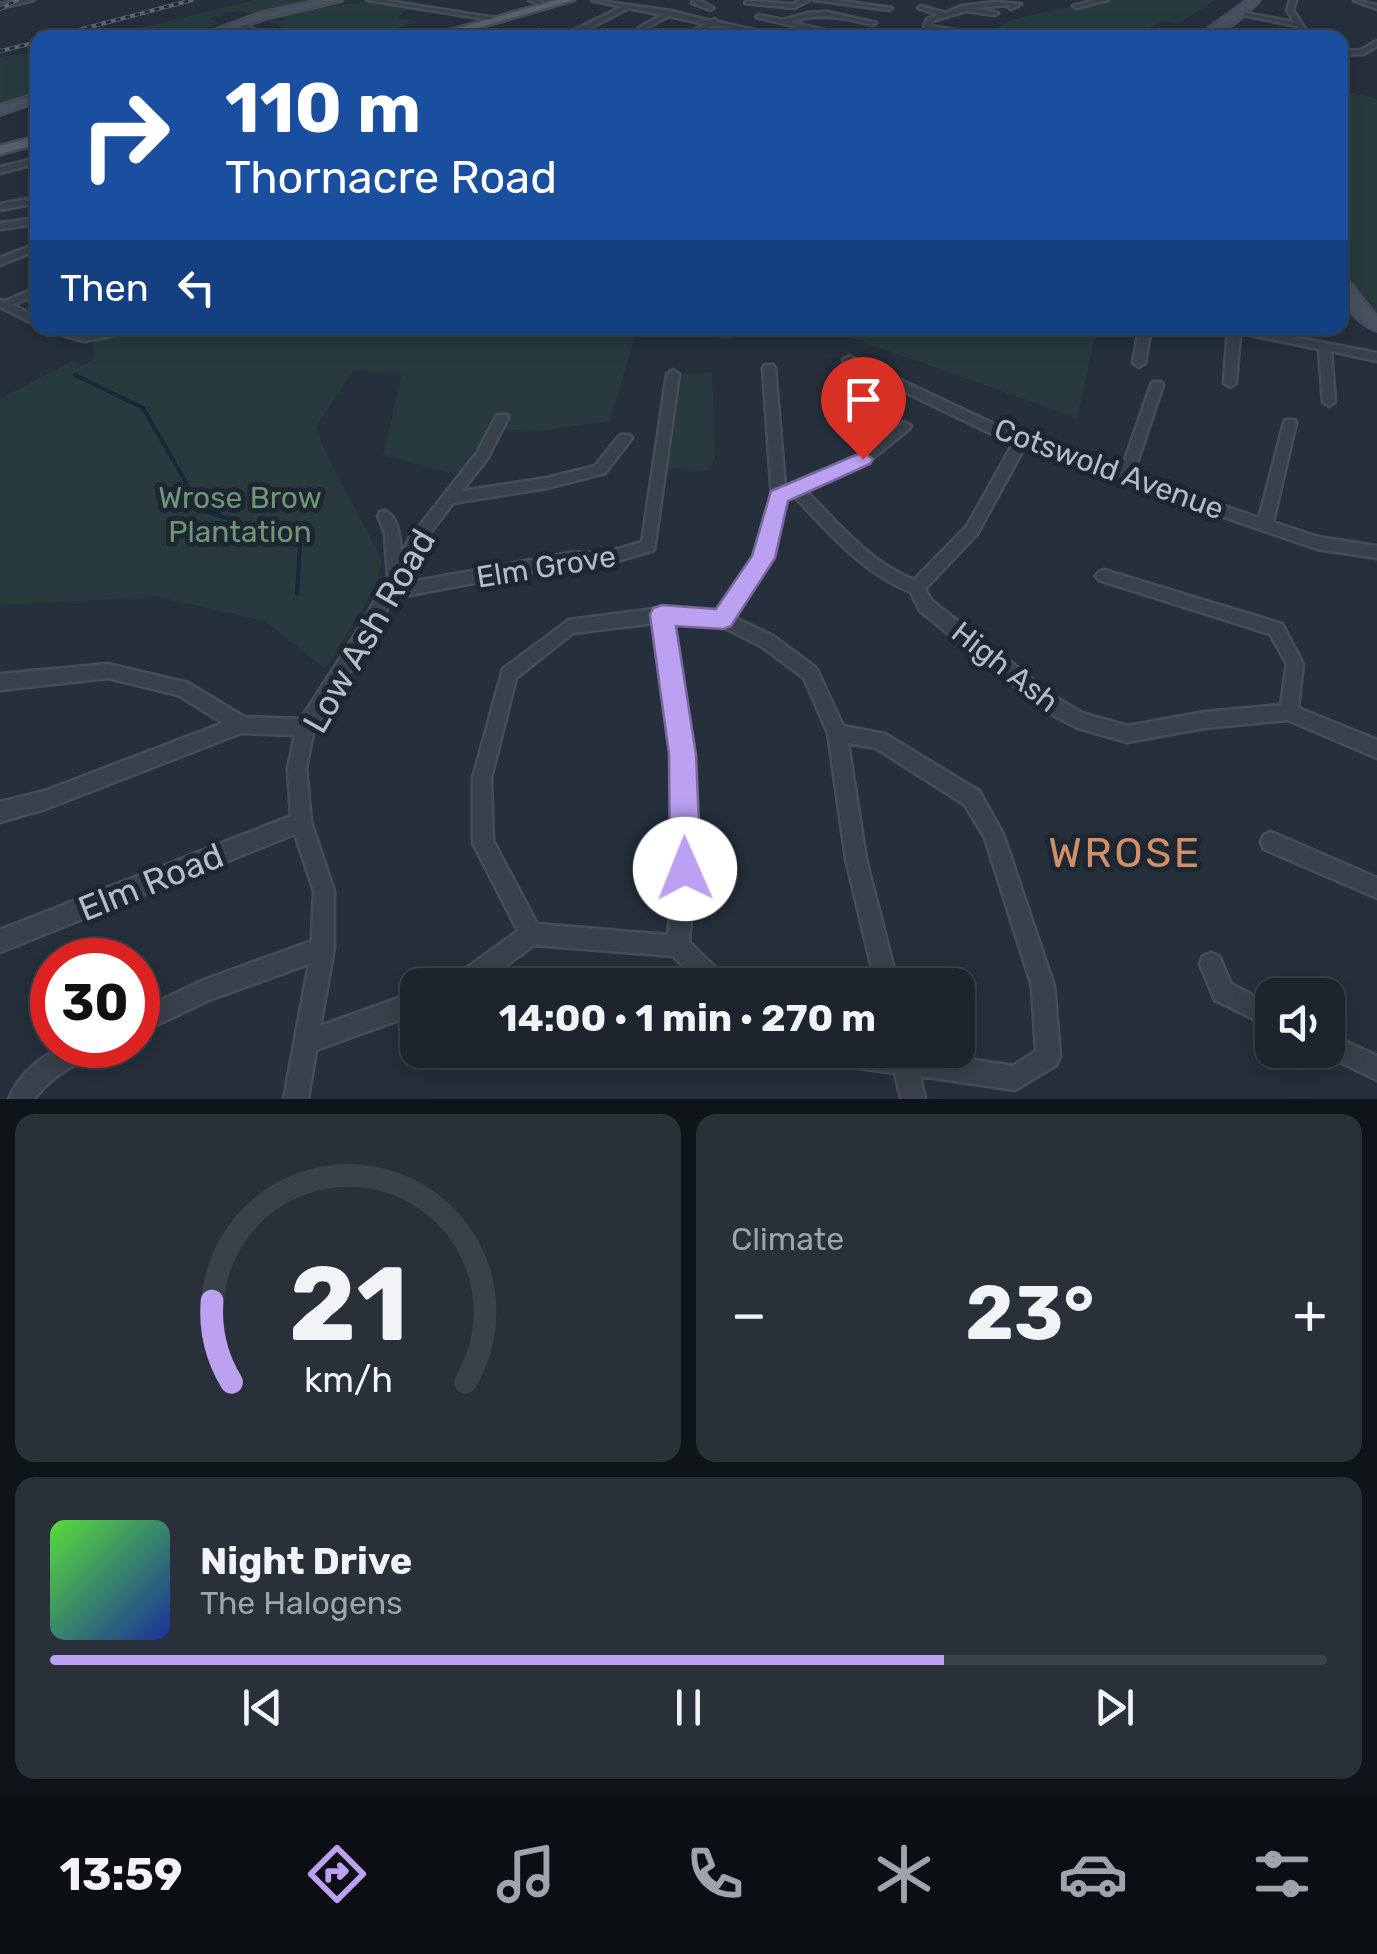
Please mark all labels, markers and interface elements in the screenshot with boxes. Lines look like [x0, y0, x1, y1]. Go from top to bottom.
text: 110 m [225, 67, 421, 150]
icon: right [60, 70, 190, 200]
text: Thornacre Road [225, 151, 557, 204]
icon: left [169, 260, 224, 315]
text: Then [60, 265, 149, 311]
pin [821, 357, 906, 460]
icon: arrive [836, 372, 891, 427]
street label: Cotswold Avenue [989, 411, 1229, 527]
park label: Wrose Brow Plantation [158, 480, 322, 550]
street label: Low Ash Road [294, 522, 444, 740]
street label: Elm Grove [474, 538, 618, 596]
street label: High Ash [945, 614, 1065, 720]
position arrow [633, 817, 737, 921]
district label: WROSE [1048, 828, 1202, 878]
street label: Elm Road [73, 834, 229, 930]
speed limit sign: 30 [30, 938, 160, 1068]
map controls [1255, 978, 1345, 1068]
button: sound [1255, 978, 1345, 1068]
text: 14:00 · 1 min · 270 m [499, 995, 876, 1041]
text: Climate [731, 1220, 844, 1258]
text: 21 [288, 1243, 408, 1366]
text: 23° [965, 1269, 1094, 1358]
text: − [731, 1282, 767, 1347]
text: + [1293, 1282, 1327, 1347]
text: km/h [303, 1359, 393, 1401]
text: Night Drive [200, 1538, 412, 1584]
text: The Halogens [200, 1584, 403, 1622]
icon: previous [235, 1680, 290, 1735]
icon: pause [661, 1680, 716, 1735]
icon: next [1087, 1680, 1142, 1735]
icon: directions [302, 1839, 372, 1909]
icon: music [491, 1839, 561, 1909]
icon: phone [680, 1839, 750, 1909]
icon: climate [869, 1839, 939, 1909]
icon: car [1058, 1839, 1128, 1909]
icon: filters [1247, 1839, 1317, 1909]
text: 13:59 [60, 1848, 183, 1901]

